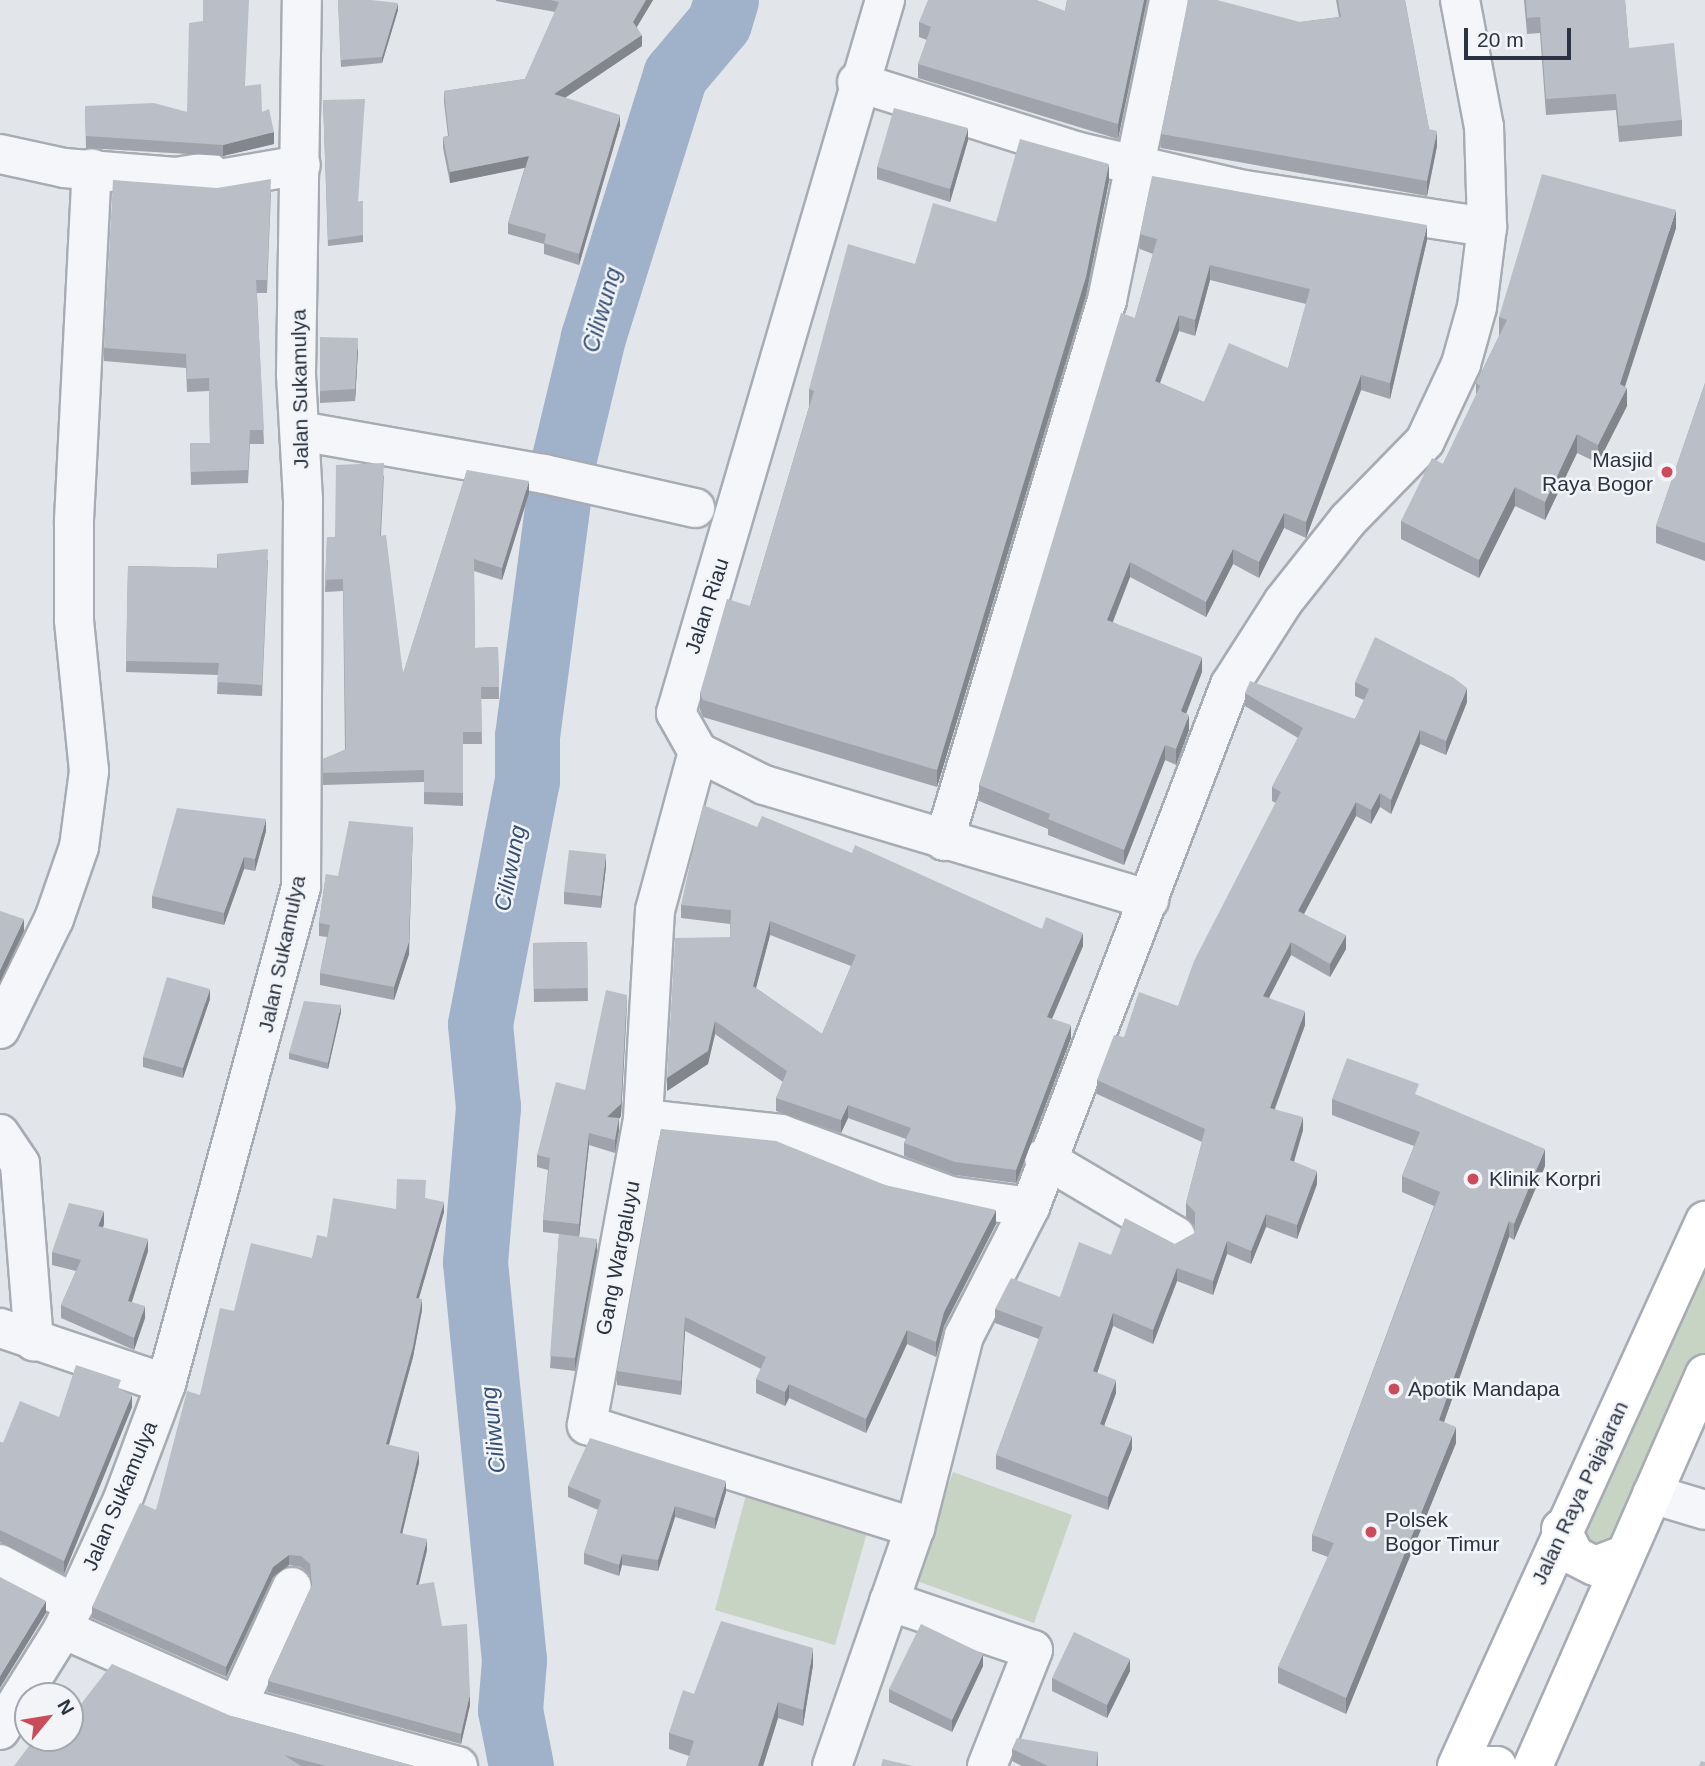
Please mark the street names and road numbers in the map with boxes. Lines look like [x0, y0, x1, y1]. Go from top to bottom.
street label: Jalan Sukamulya [286, 309, 314, 469]
street label: Jalan Riau [680, 555, 734, 657]
street label: Jalan Sukamulya [253, 873, 311, 1035]
street label: Gang Wargaluyu [591, 1179, 645, 1337]
street label: Jalan Raya Pajajaran [1526, 1397, 1634, 1589]
street label: Jalan Sukamulya [77, 1417, 163, 1575]

